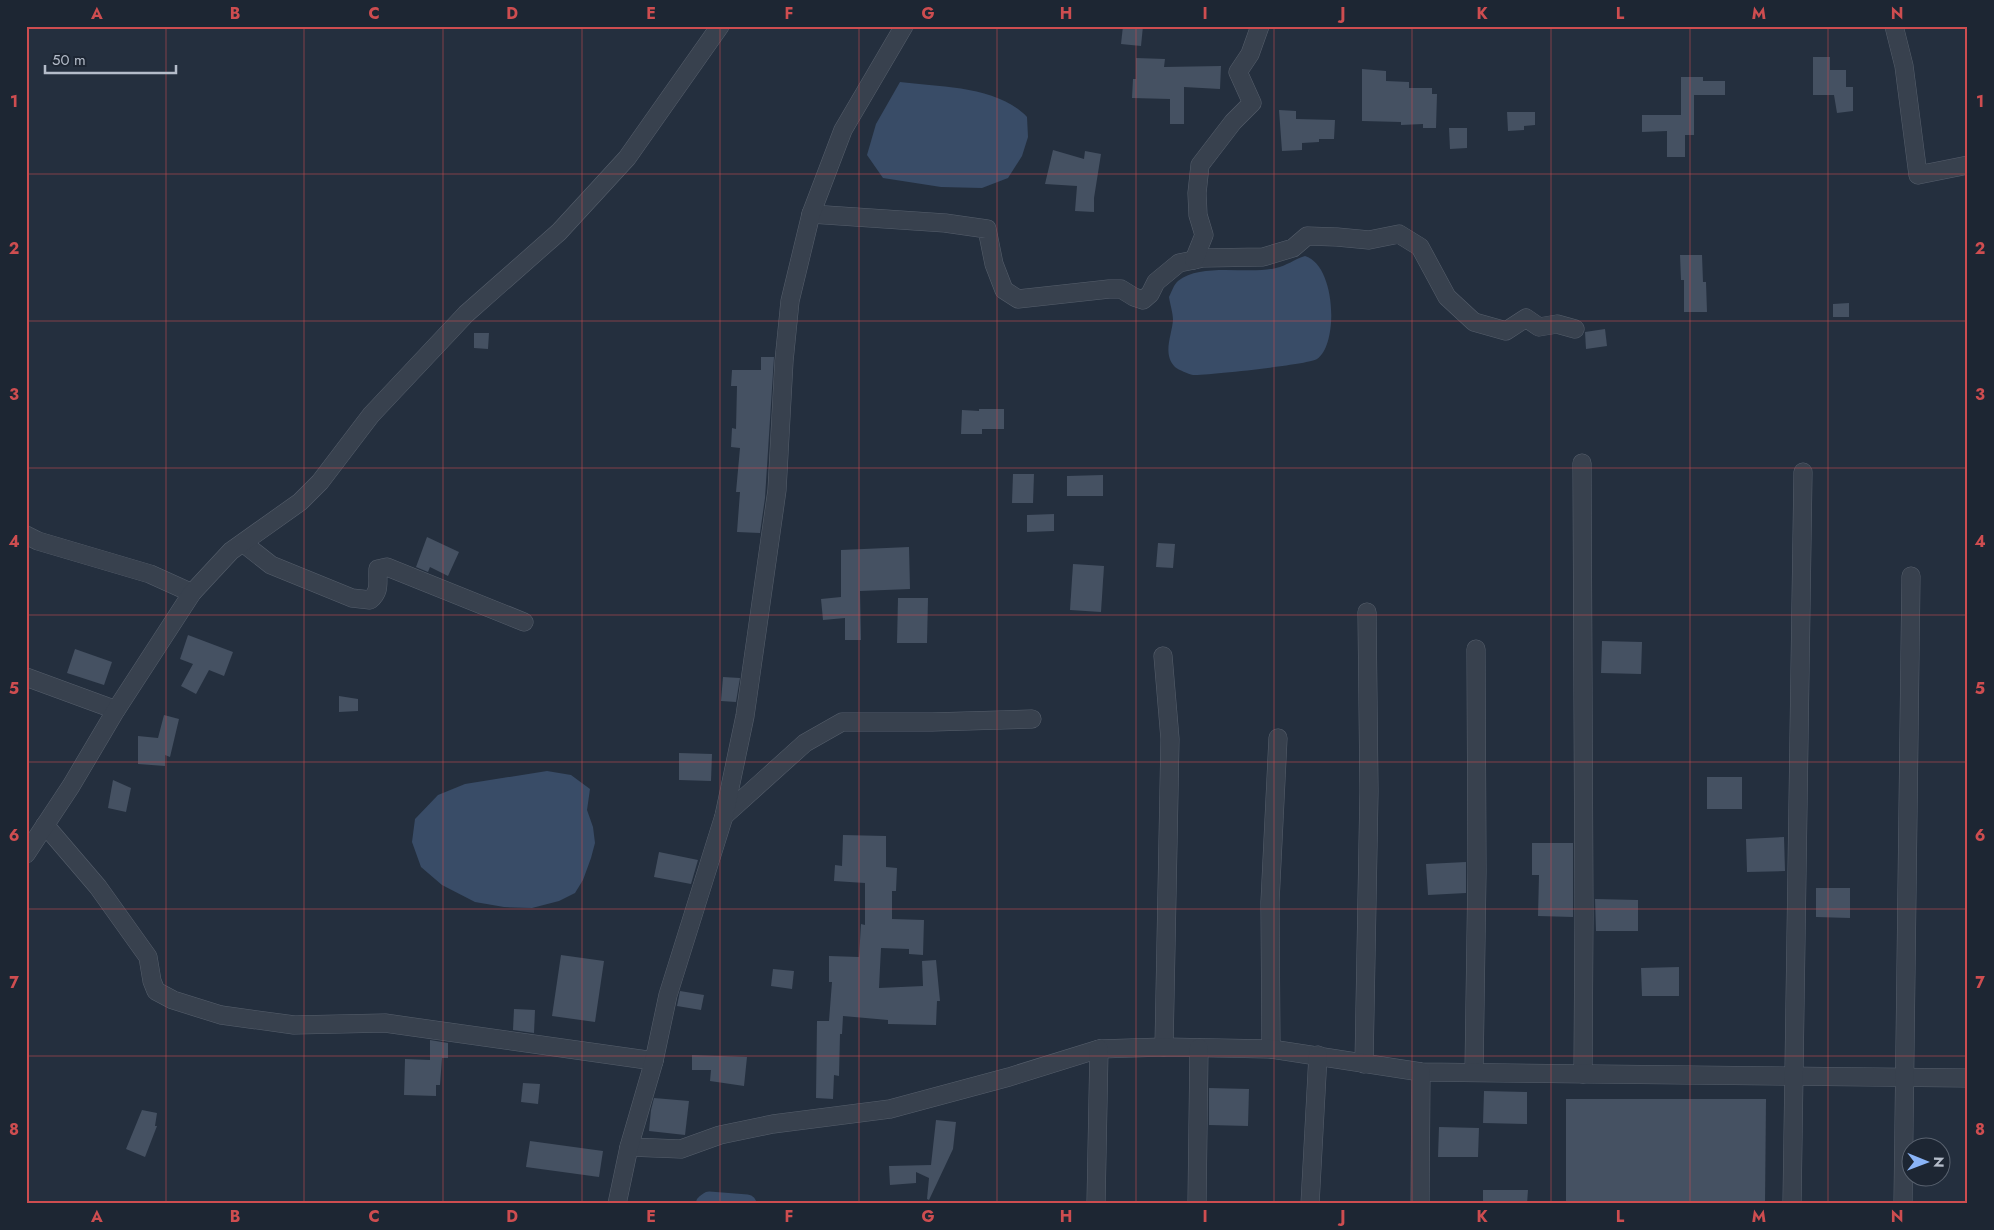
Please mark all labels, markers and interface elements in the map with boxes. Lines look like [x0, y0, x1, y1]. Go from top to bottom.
text: A [90, 2, 103, 25]
text: B [230, 2, 240, 25]
text: C [368, 2, 380, 25]
text: D [506, 2, 518, 25]
text: E [646, 2, 656, 25]
text: F [785, 2, 793, 25]
text: G [921, 2, 935, 25]
text: H [1060, 2, 1072, 25]
text: I [1202, 2, 1208, 25]
text: J [1337, 2, 1346, 25]
text: K [1476, 2, 1488, 25]
text: L [1616, 2, 1625, 25]
text: M [1752, 2, 1766, 25]
text: N [1891, 2, 1903, 25]
scale bar [45, 42, 176, 74]
text: 50 m [52, 49, 86, 71]
text: 1 [10, 90, 18, 113]
text: 1 [1976, 90, 1984, 113]
text: 2 [9, 237, 19, 260]
text: 2 [1975, 237, 1985, 260]
text: 3 [9, 383, 19, 406]
text: 3 [1975, 383, 1985, 406]
text: 4 [8, 530, 20, 553]
text: 4 [1974, 530, 1986, 553]
text: 5 [9, 677, 19, 700]
text: 5 [1975, 677, 1985, 700]
text: 6 [9, 824, 19, 847]
text: 6 [1975, 824, 1985, 847]
text: 7 [9, 971, 19, 994]
text: 7 [1975, 971, 1985, 994]
text: 8 [9, 1118, 19, 1141]
text: 8 [1975, 1118, 1985, 1141]
north arrow [1902, 1138, 1952, 1188]
text: N [1929, 1156, 1949, 1168]
text: A [90, 1205, 103, 1228]
text: B [230, 1205, 240, 1228]
text: C [368, 1205, 380, 1228]
text: D [506, 1205, 518, 1228]
text: E [646, 1205, 656, 1228]
text: F [785, 1205, 793, 1228]
text: G [921, 1205, 935, 1228]
text: H [1060, 1205, 1072, 1228]
text: I [1202, 1205, 1208, 1228]
text: J [1337, 1205, 1346, 1228]
text: K [1476, 1205, 1488, 1228]
text: L [1616, 1205, 1625, 1228]
text: M [1752, 1205, 1766, 1228]
text: N [1891, 1205, 1903, 1228]

